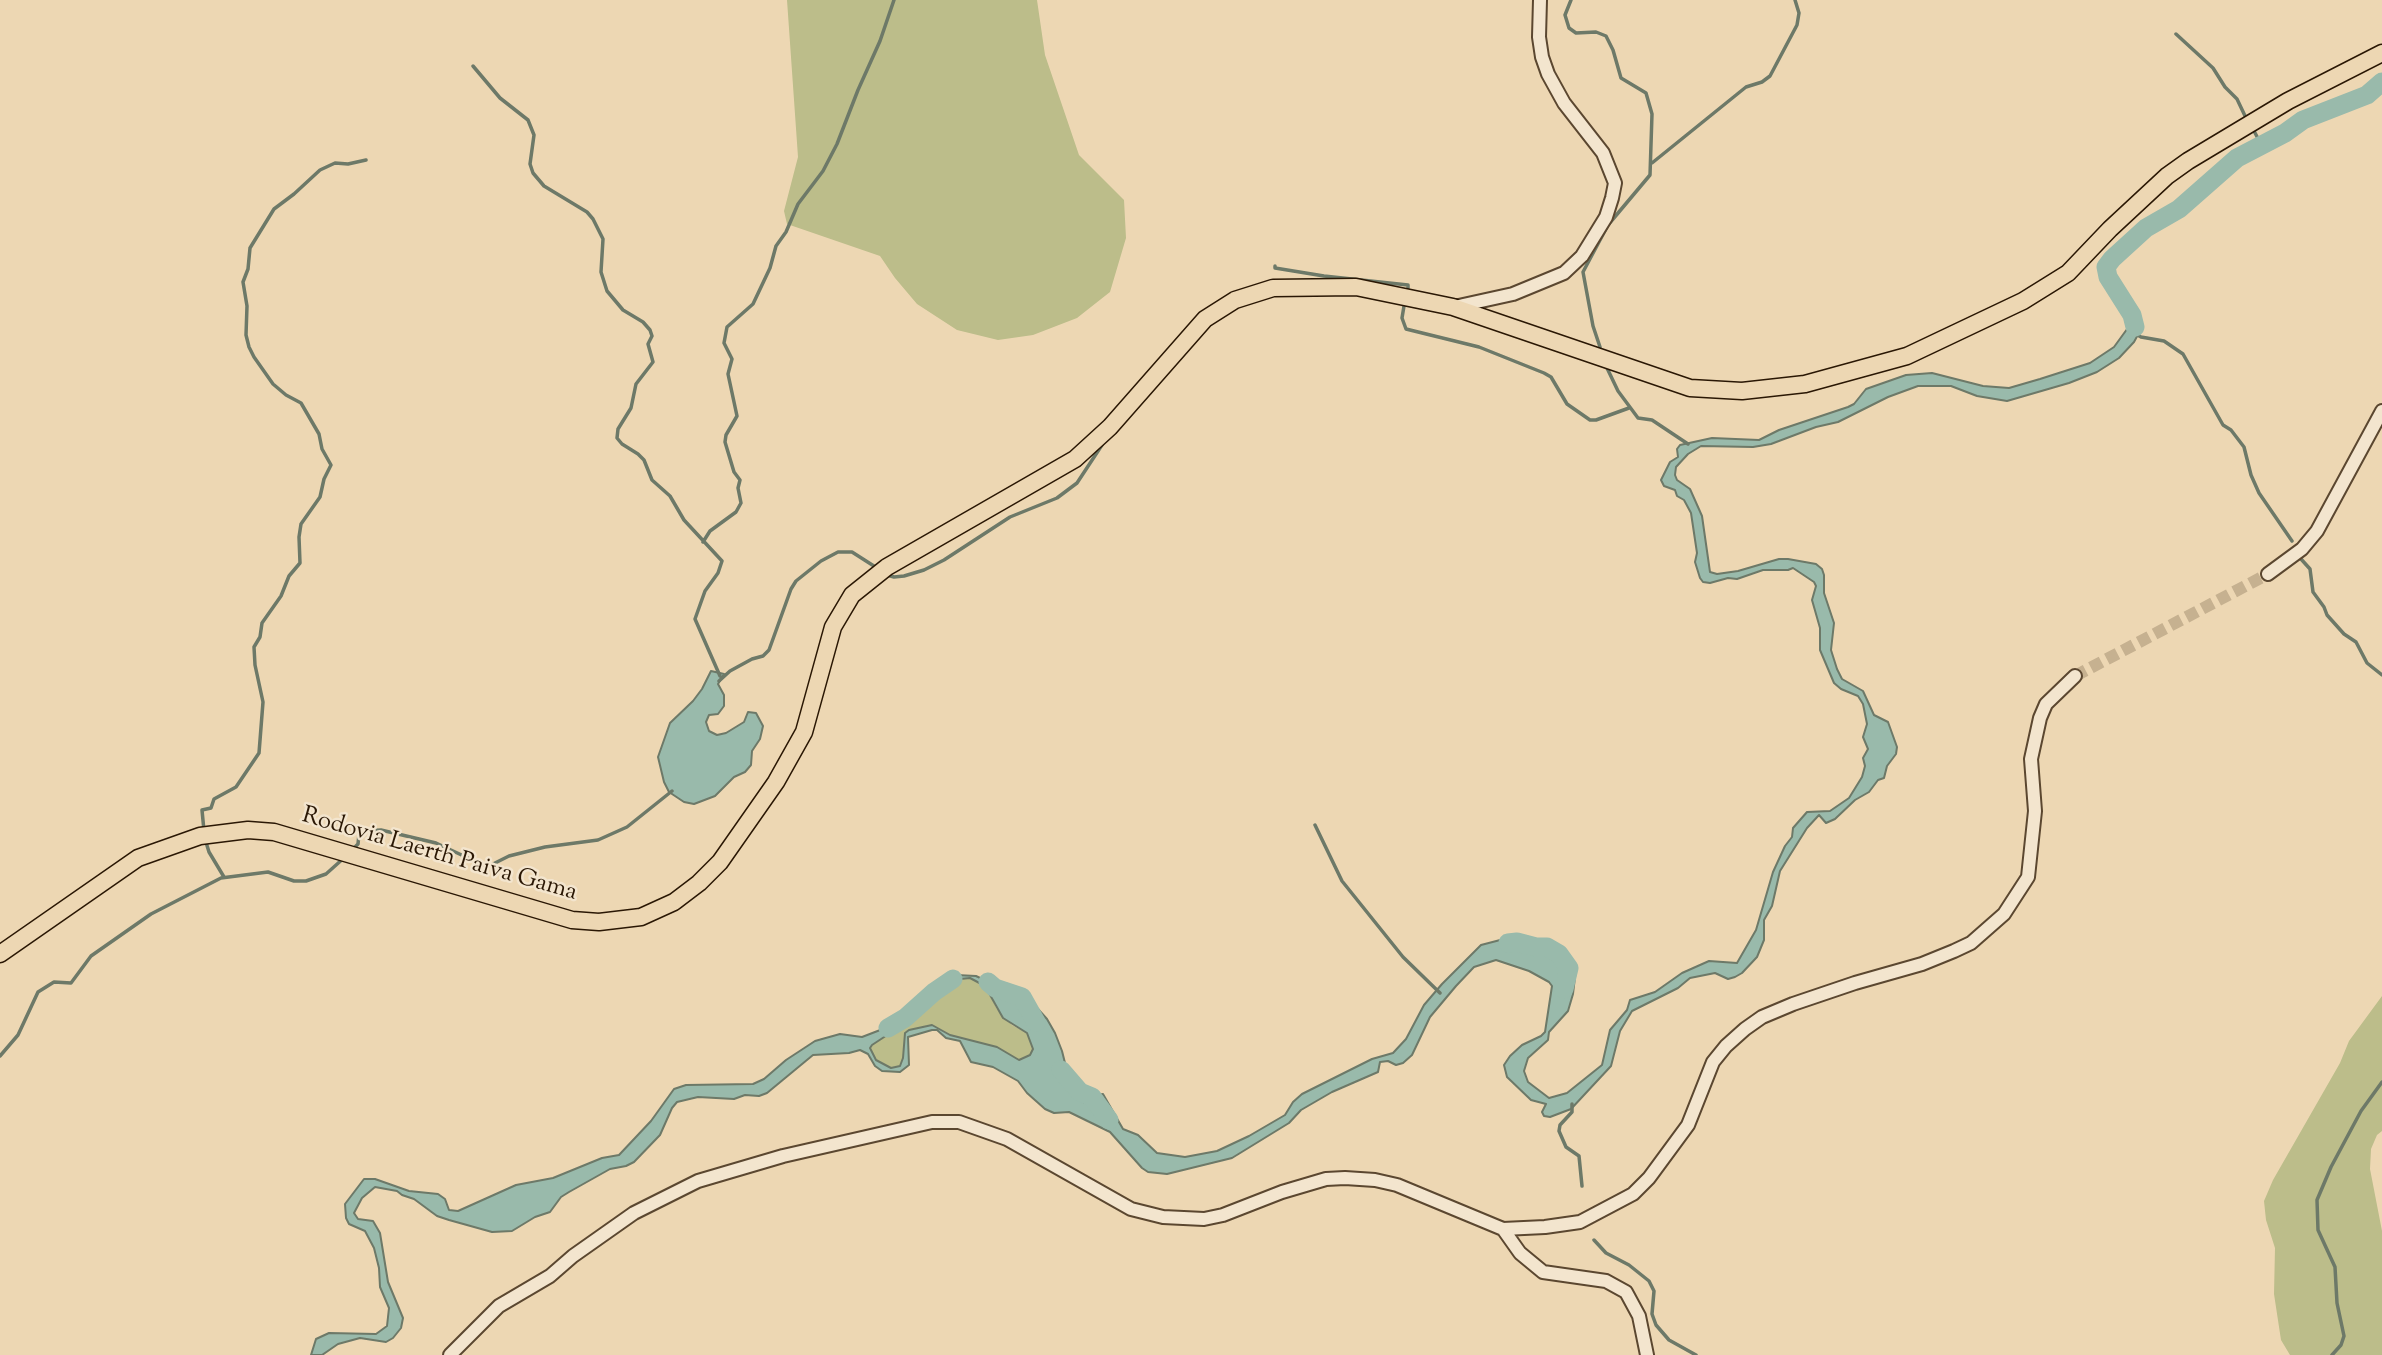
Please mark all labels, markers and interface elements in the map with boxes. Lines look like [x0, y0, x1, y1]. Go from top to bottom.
street label: Rodovia Laerth Paiva Gama [298, 803, 580, 909]

